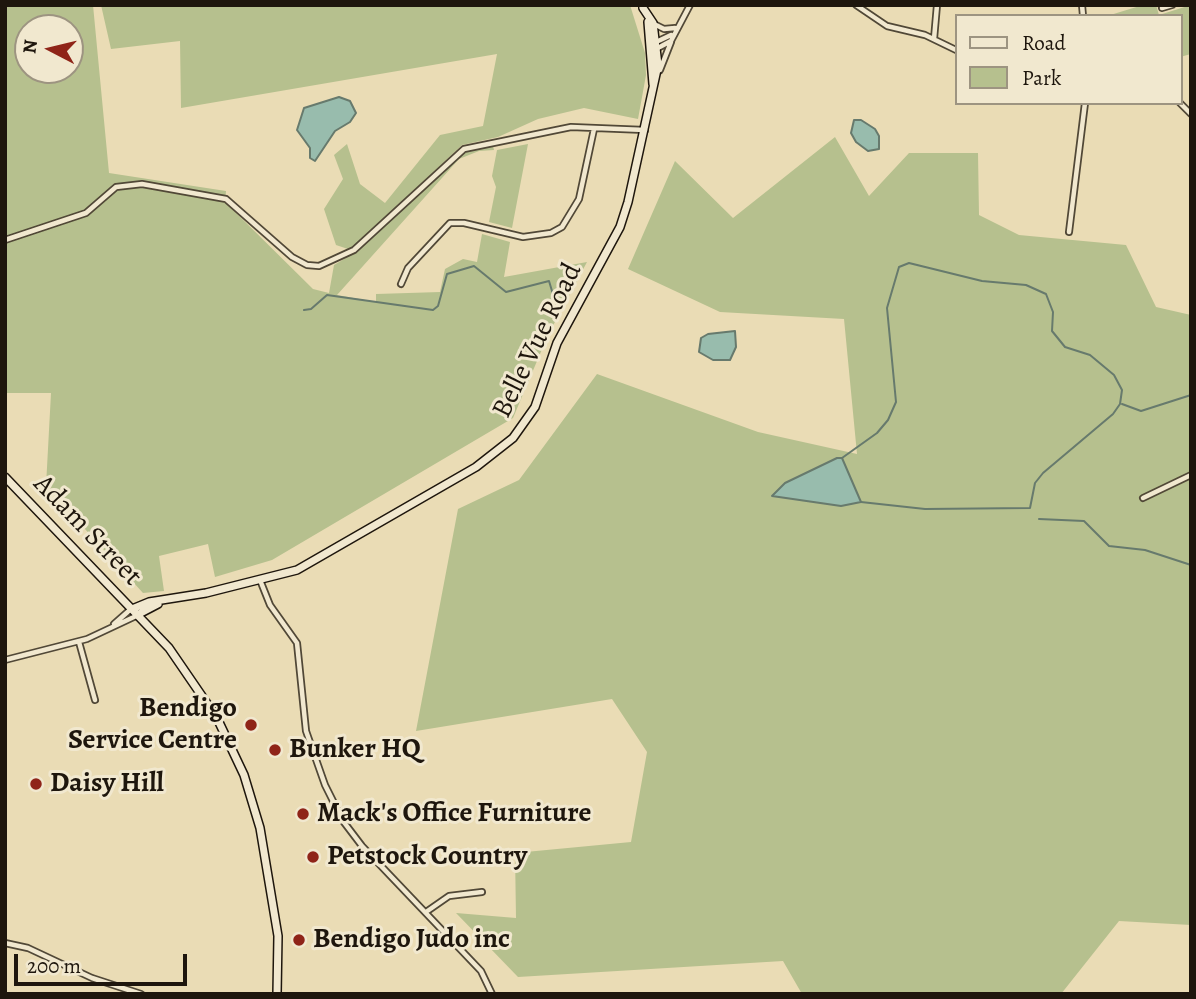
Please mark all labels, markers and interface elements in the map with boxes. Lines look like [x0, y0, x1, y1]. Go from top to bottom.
north arrow [14, 14, 84, 84]
legend [954, 14, 1182, 105]
text: Road [1022, 29, 1066, 57]
text: N [16, 38, 44, 55]
text: Park [1022, 64, 1061, 92]
street label: Belle Vue Road [486, 258, 590, 424]
street label: Adam Street [26, 468, 148, 594]
place label: Bendigo Service Centre [68, 692, 237, 758]
marker: Bendigo Service Centre [243, 717, 259, 733]
place label: Bunker HQ [289, 733, 421, 767]
marker: Bunker HQ [267, 742, 283, 758]
place label: Daisy Hill [50, 767, 164, 801]
marker: Daisy Hill [28, 776, 44, 792]
place label: Mack's Office Furniture [317, 797, 591, 831]
marker: Mack's Office Furniture [295, 806, 311, 822]
place label: Petstock Country [327, 840, 527, 874]
marker: Petstock Country [305, 849, 321, 865]
place label: Bendigo Judo inc [313, 923, 510, 957]
marker: Bendigo Judo inc [291, 932, 307, 948]
scale bar [18, 940, 191, 984]
text: 200 m [27, 952, 81, 980]

